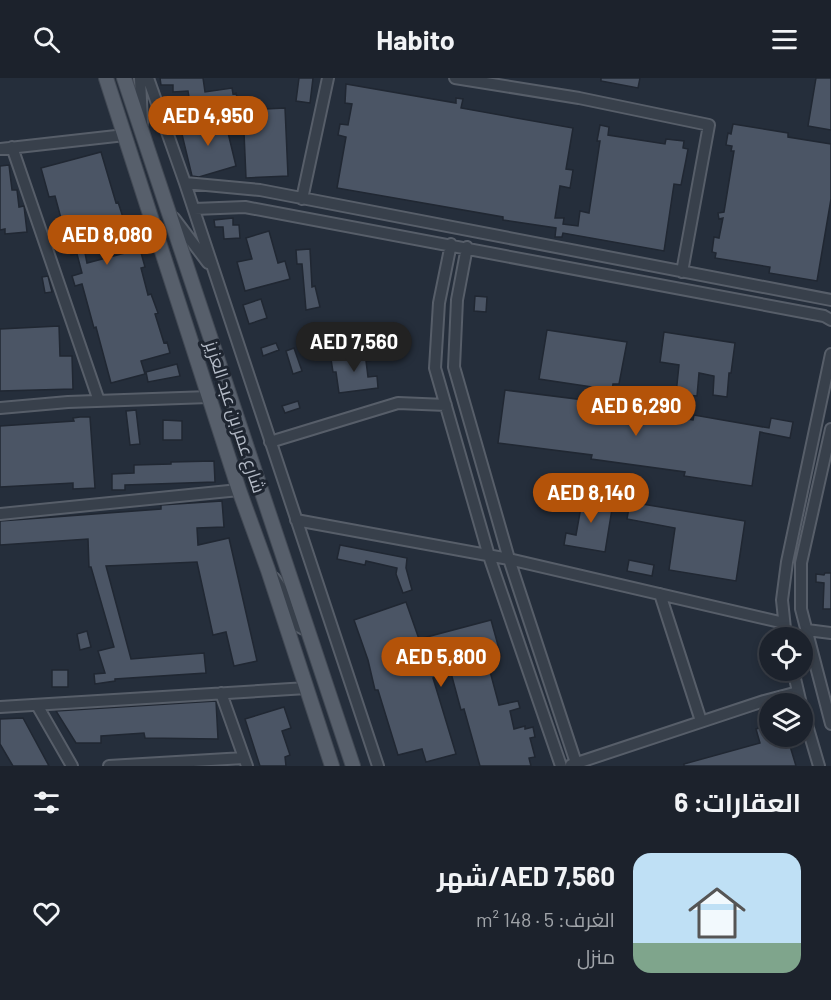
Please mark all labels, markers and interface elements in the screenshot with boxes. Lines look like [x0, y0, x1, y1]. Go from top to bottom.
icon: search [30, 23, 63, 56]
text: Habito [376, 23, 455, 55]
icon: menu [768, 23, 801, 56]
pin: AED 4,950 [139, 96, 277, 147]
text: AED 4,950 [162, 103, 254, 127]
pin: AED 8,080 [38, 215, 176, 266]
text: AED 8,080 [62, 222, 152, 246]
pin: AED 7,560 [285, 322, 423, 373]
text: AED 7,560 [310, 329, 398, 353]
street label: شارع عمر بن عبد العزيز [199, 337, 271, 496]
pin: AED 6,290 [567, 386, 705, 437]
text: AED 6,290 [591, 393, 681, 417]
pin: AED 8,140 [522, 473, 660, 524]
text: AED 8,140 [547, 480, 635, 504]
map controls [759, 627, 813, 747]
button: locate [759, 627, 813, 681]
pin: AED 5,800 [372, 637, 510, 688]
text: AED 5,800 [395, 644, 487, 668]
button: layers [759, 693, 813, 747]
icon: filters [30, 786, 63, 819]
text: العقارات: 6 [674, 786, 801, 817]
text: AED 7,560/شهر [437, 860, 615, 891]
icon: home [681, 877, 753, 949]
icon: heart [30, 897, 63, 930]
text: الغرف: 5 · 148 m² [476, 907, 615, 931]
text: منزل [577, 944, 615, 968]

